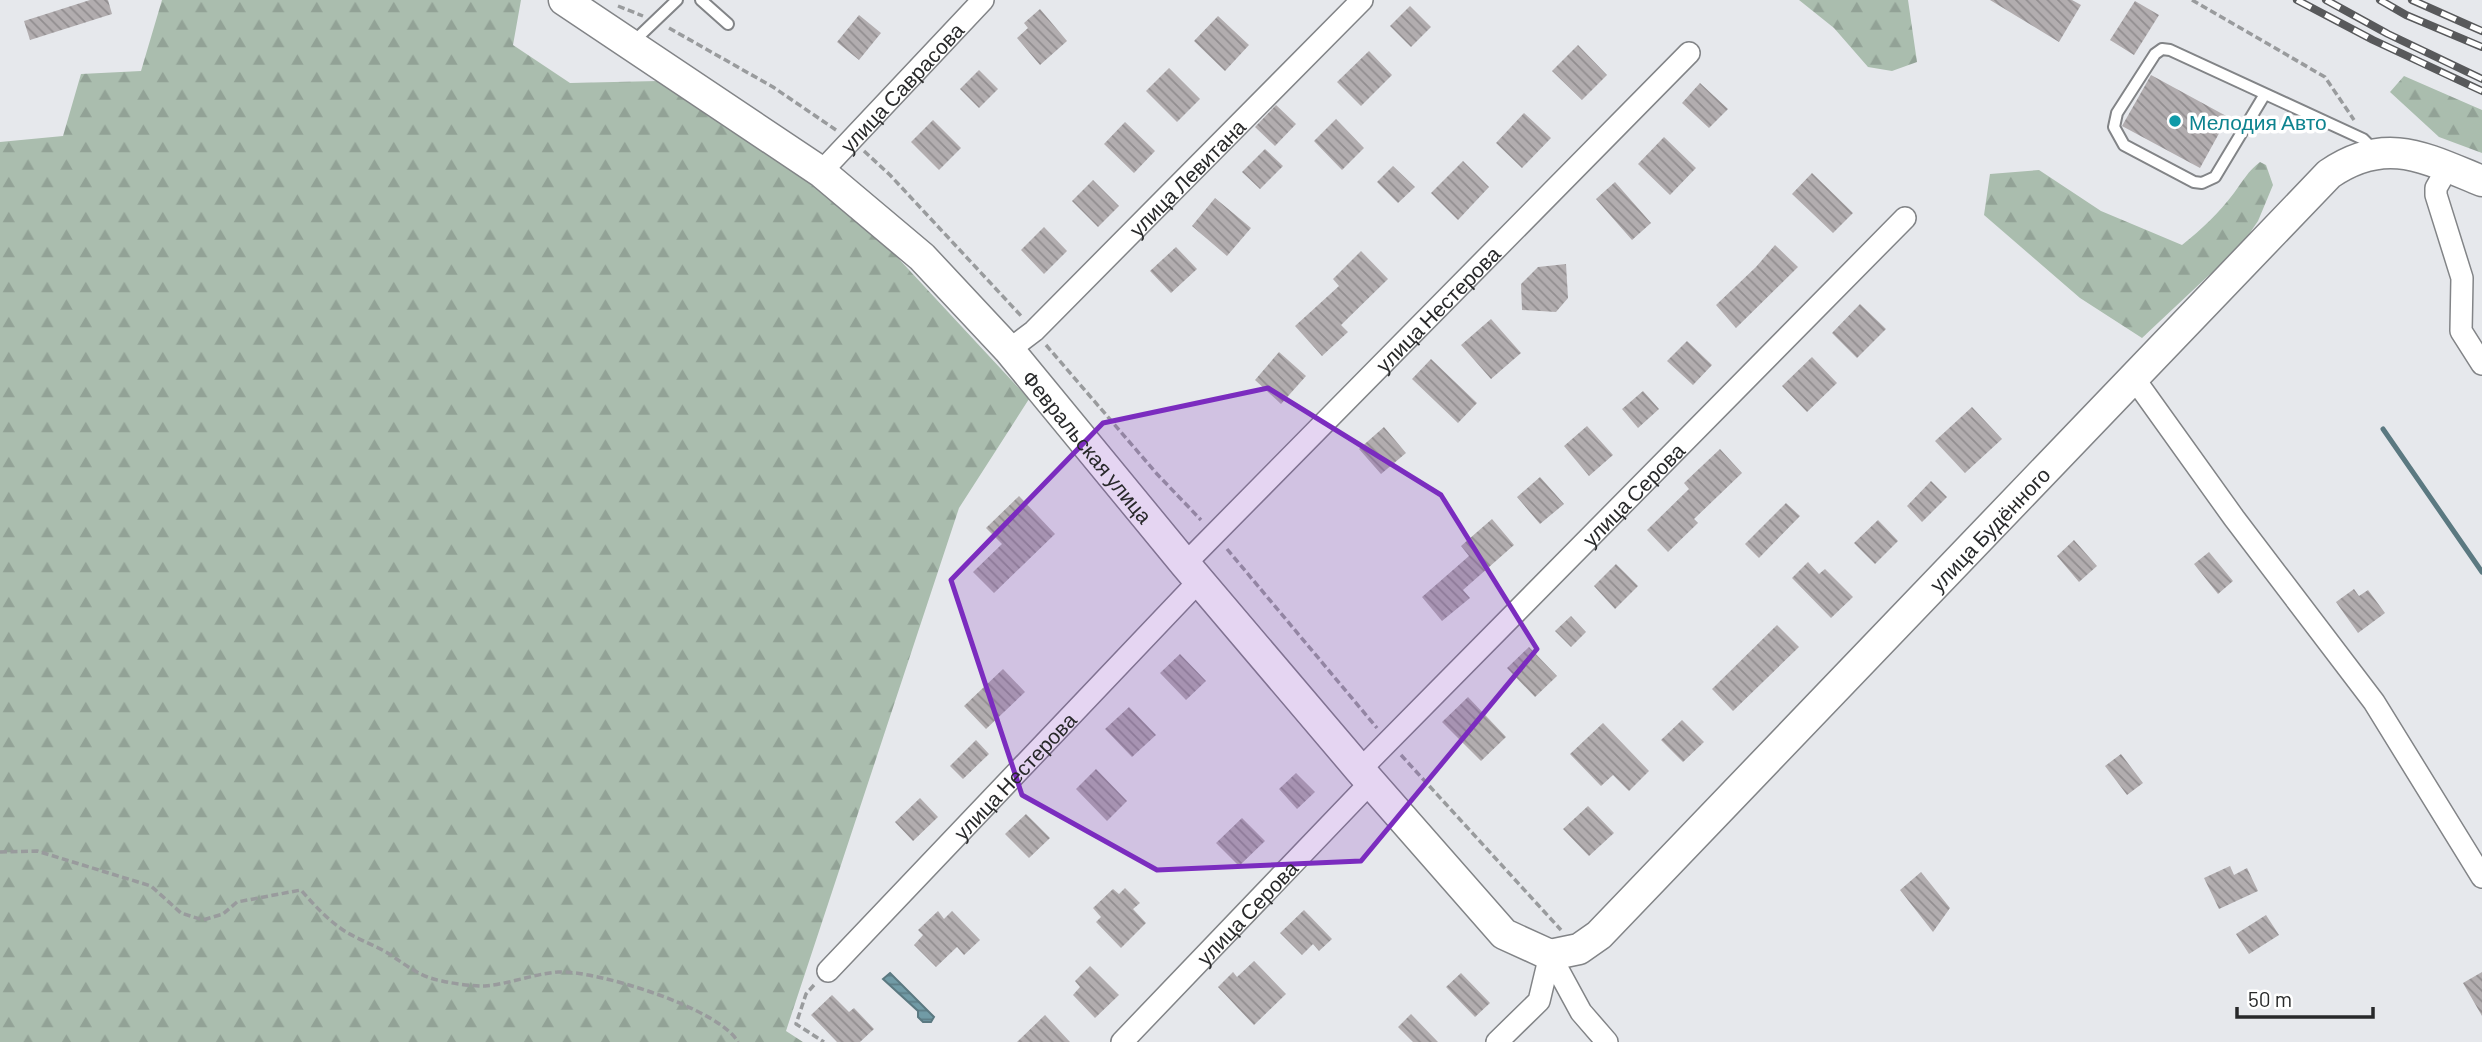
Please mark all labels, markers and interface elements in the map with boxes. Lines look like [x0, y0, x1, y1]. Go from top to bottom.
street label: улица Саврасова [834, 17, 968, 157]
place label: Мелодия Авто [2189, 109, 2327, 134]
street label: улица Левитана [1123, 113, 1250, 241]
marker: Мелодия Авто [2167, 113, 2183, 129]
street label: улица Нестерова [1370, 240, 1505, 376]
street label: Февральская улица [1018, 365, 1158, 528]
street label: улица Серова [1576, 437, 1689, 551]
street label: улица Будённого [1923, 461, 2054, 596]
street label: улица Нестерова [948, 706, 1081, 844]
street label: улица Серова [1191, 854, 1302, 969]
scale bar [2237, 976, 2374, 1020]
text: 50 m [2248, 986, 2292, 1011]

